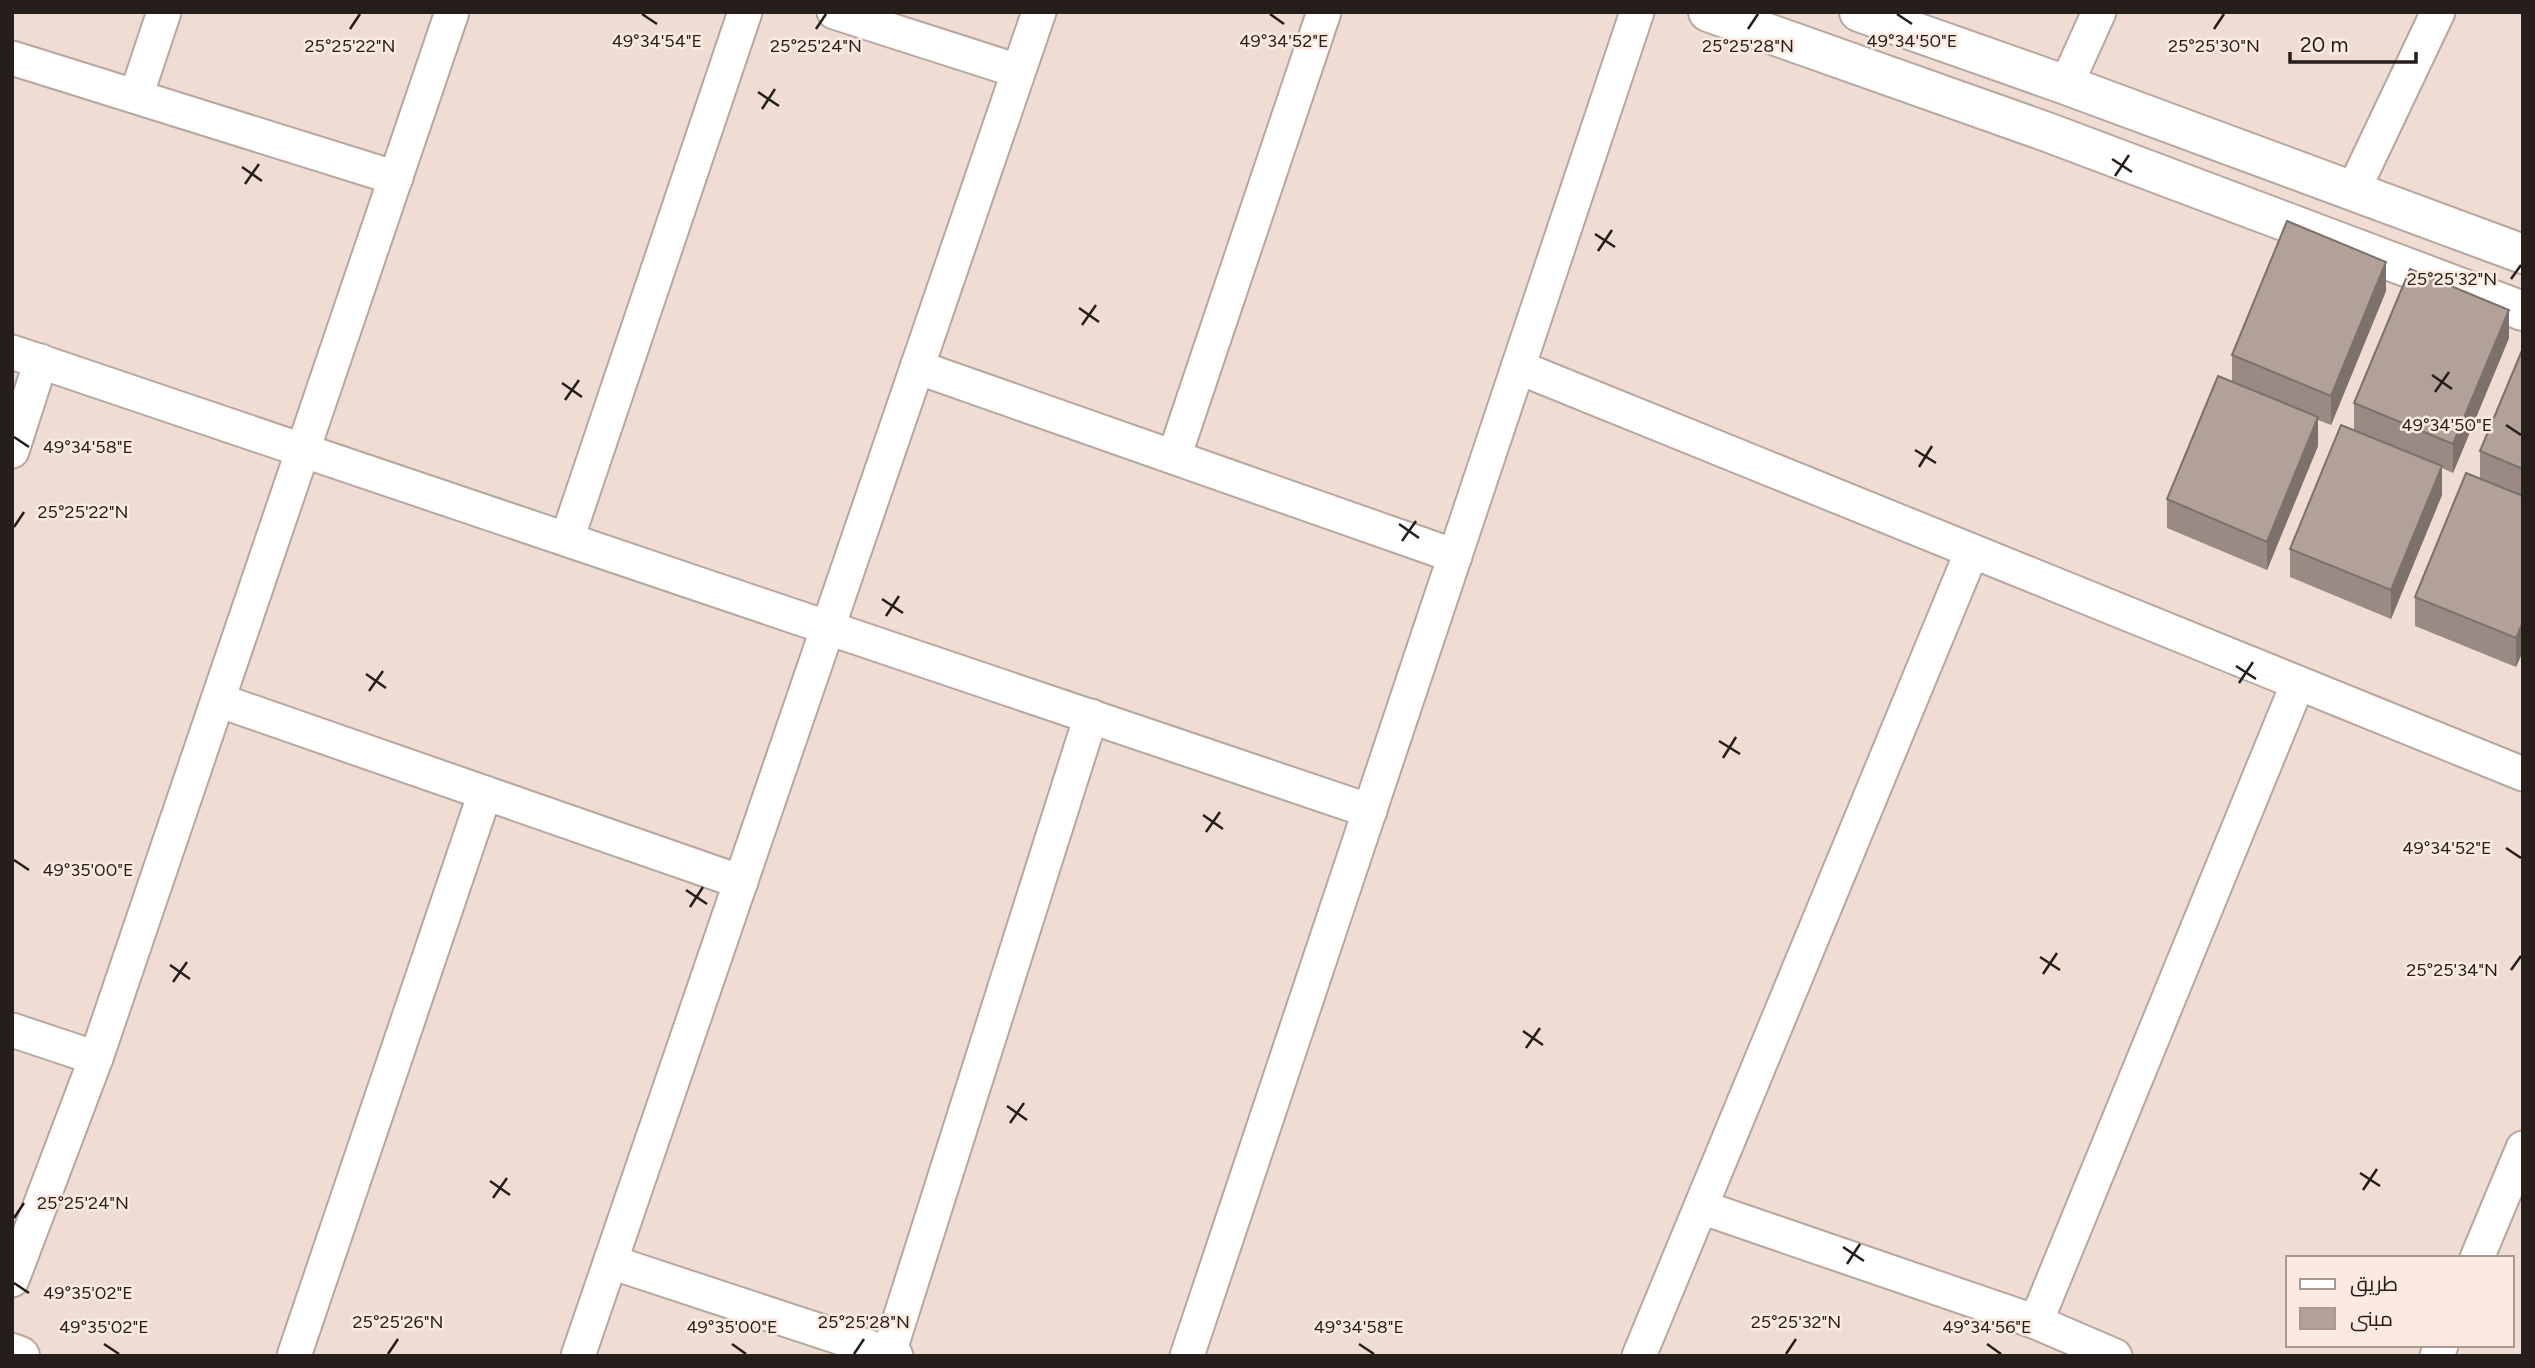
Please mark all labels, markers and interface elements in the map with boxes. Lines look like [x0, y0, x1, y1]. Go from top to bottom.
scale bar [2290, 21, 2416, 65]
text: 49°34'54"E [612, 30, 702, 52]
text: 49°34'52"E [1239, 30, 1329, 52]
text: 49°34'50"E [1867, 30, 1957, 52]
text: 20 m [2300, 32, 2348, 57]
text: 25°25'22"N [305, 35, 395, 57]
text: 25°25'24"N [770, 35, 862, 57]
text: 25°25'28"N [1702, 35, 1794, 57]
text: 25°25'30"N [2168, 35, 2260, 57]
text: 25°25'32"N [2407, 268, 2497, 290]
text: 49°34'50"E [2402, 414, 2492, 436]
text: 49°34'58"E [43, 436, 133, 458]
text: 25°25'22"N [38, 501, 128, 523]
text: 49°34'52"E [2402, 837, 2492, 859]
text: 49°35'00"E [42, 859, 134, 881]
text: 25°25'34"N [2406, 959, 2498, 981]
text: 25°25'24"N [37, 1192, 129, 1214]
legend [2286, 1256, 2514, 1347]
text: طريق [2350, 1271, 2398, 1297]
text: 49°35'02"E [43, 1282, 133, 1304]
text: مبنى [2350, 1306, 2393, 1332]
text: 25°25'26"N [352, 1311, 444, 1333]
text: 25°25'28"N [818, 1311, 910, 1333]
text: 25°25'32"N [1751, 1311, 1841, 1333]
text: 49°35'02"E [59, 1316, 149, 1338]
text: 49°35'00"E [686, 1316, 778, 1338]
text: 49°34'58"E [1314, 1316, 1404, 1338]
text: 49°34'56"E [1942, 1316, 2032, 1338]

